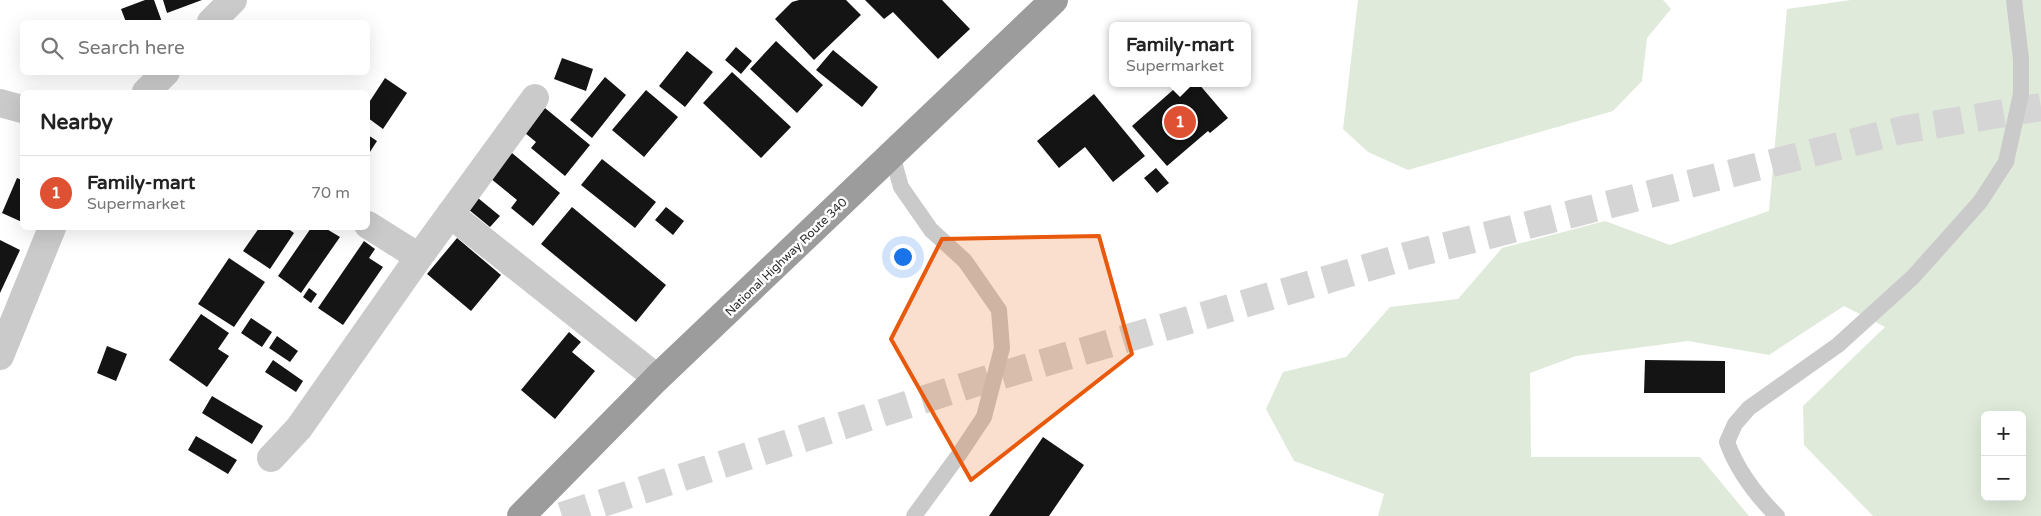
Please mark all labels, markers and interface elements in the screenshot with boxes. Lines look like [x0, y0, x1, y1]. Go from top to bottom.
search box [20, 20, 370, 75]
popup [1109, 22, 1251, 87]
icon: search [38, 34, 66, 62]
text: Family-mart [1126, 34, 1234, 56]
text: Search here [78, 37, 185, 59]
text: Supermarket [1126, 56, 1224, 76]
pin: 1 [1164, 103, 1196, 141]
text: Nearby [40, 110, 113, 135]
text: Family-mart [87, 172, 195, 194]
text: 1 [51, 183, 61, 203]
text: 70 m [311, 183, 350, 203]
text: Supermarket [87, 194, 185, 214]
street label: National Highway Route 340 [722, 195, 850, 319]
your location [890, 244, 916, 270]
map controls [1981, 411, 2026, 501]
button: + [1981, 411, 2026, 456]
button: − [1981, 456, 2026, 501]

